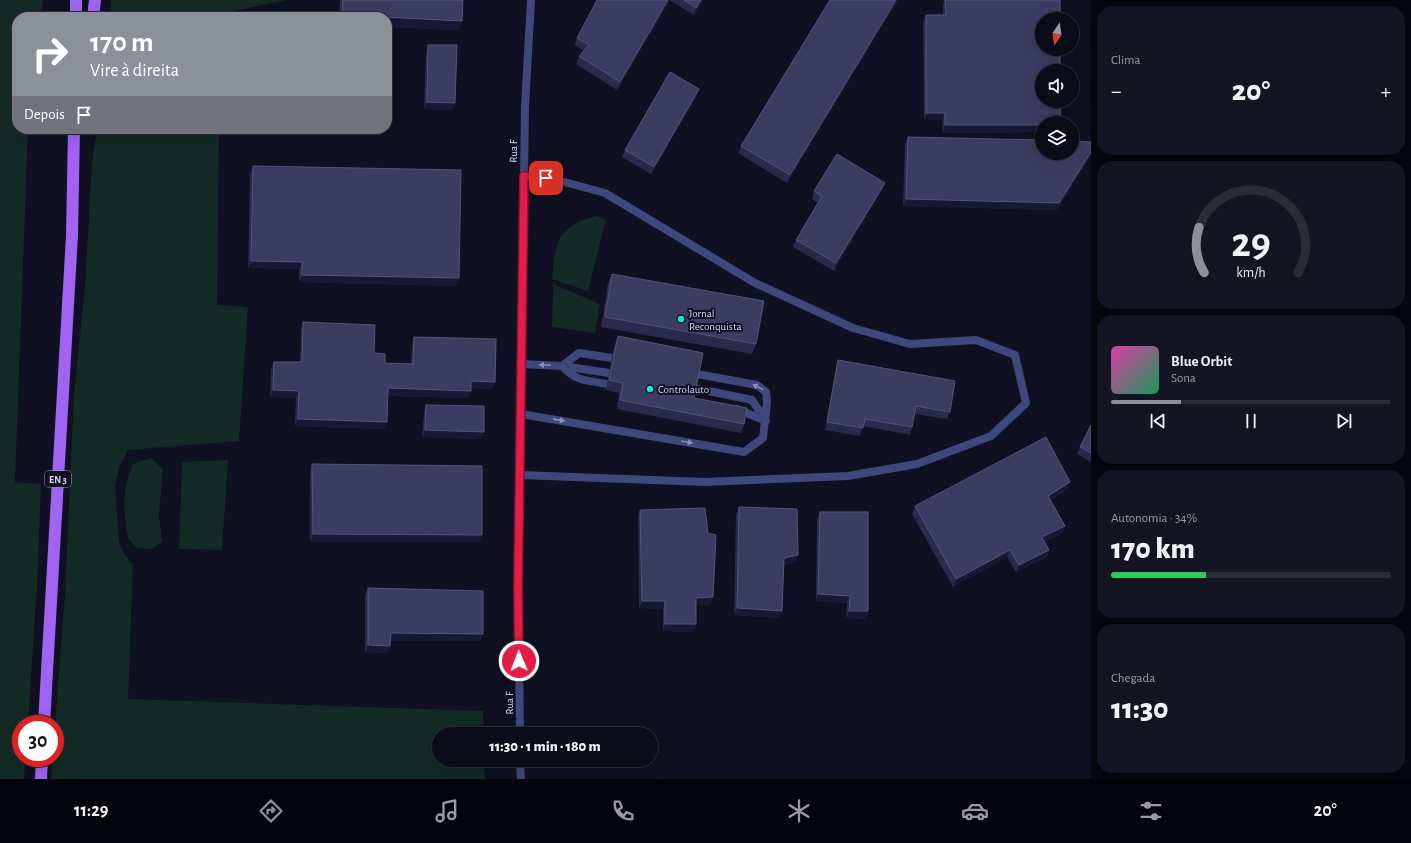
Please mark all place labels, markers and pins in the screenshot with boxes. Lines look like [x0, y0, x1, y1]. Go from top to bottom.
pin [529, 161, 563, 195]
place label: Jornal Reconquista [689, 308, 742, 332]
marker: Jornal Reconquista [676, 314, 686, 324]
marker: Controlauto [645, 384, 655, 394]
place label: Controlauto [658, 384, 709, 395]

